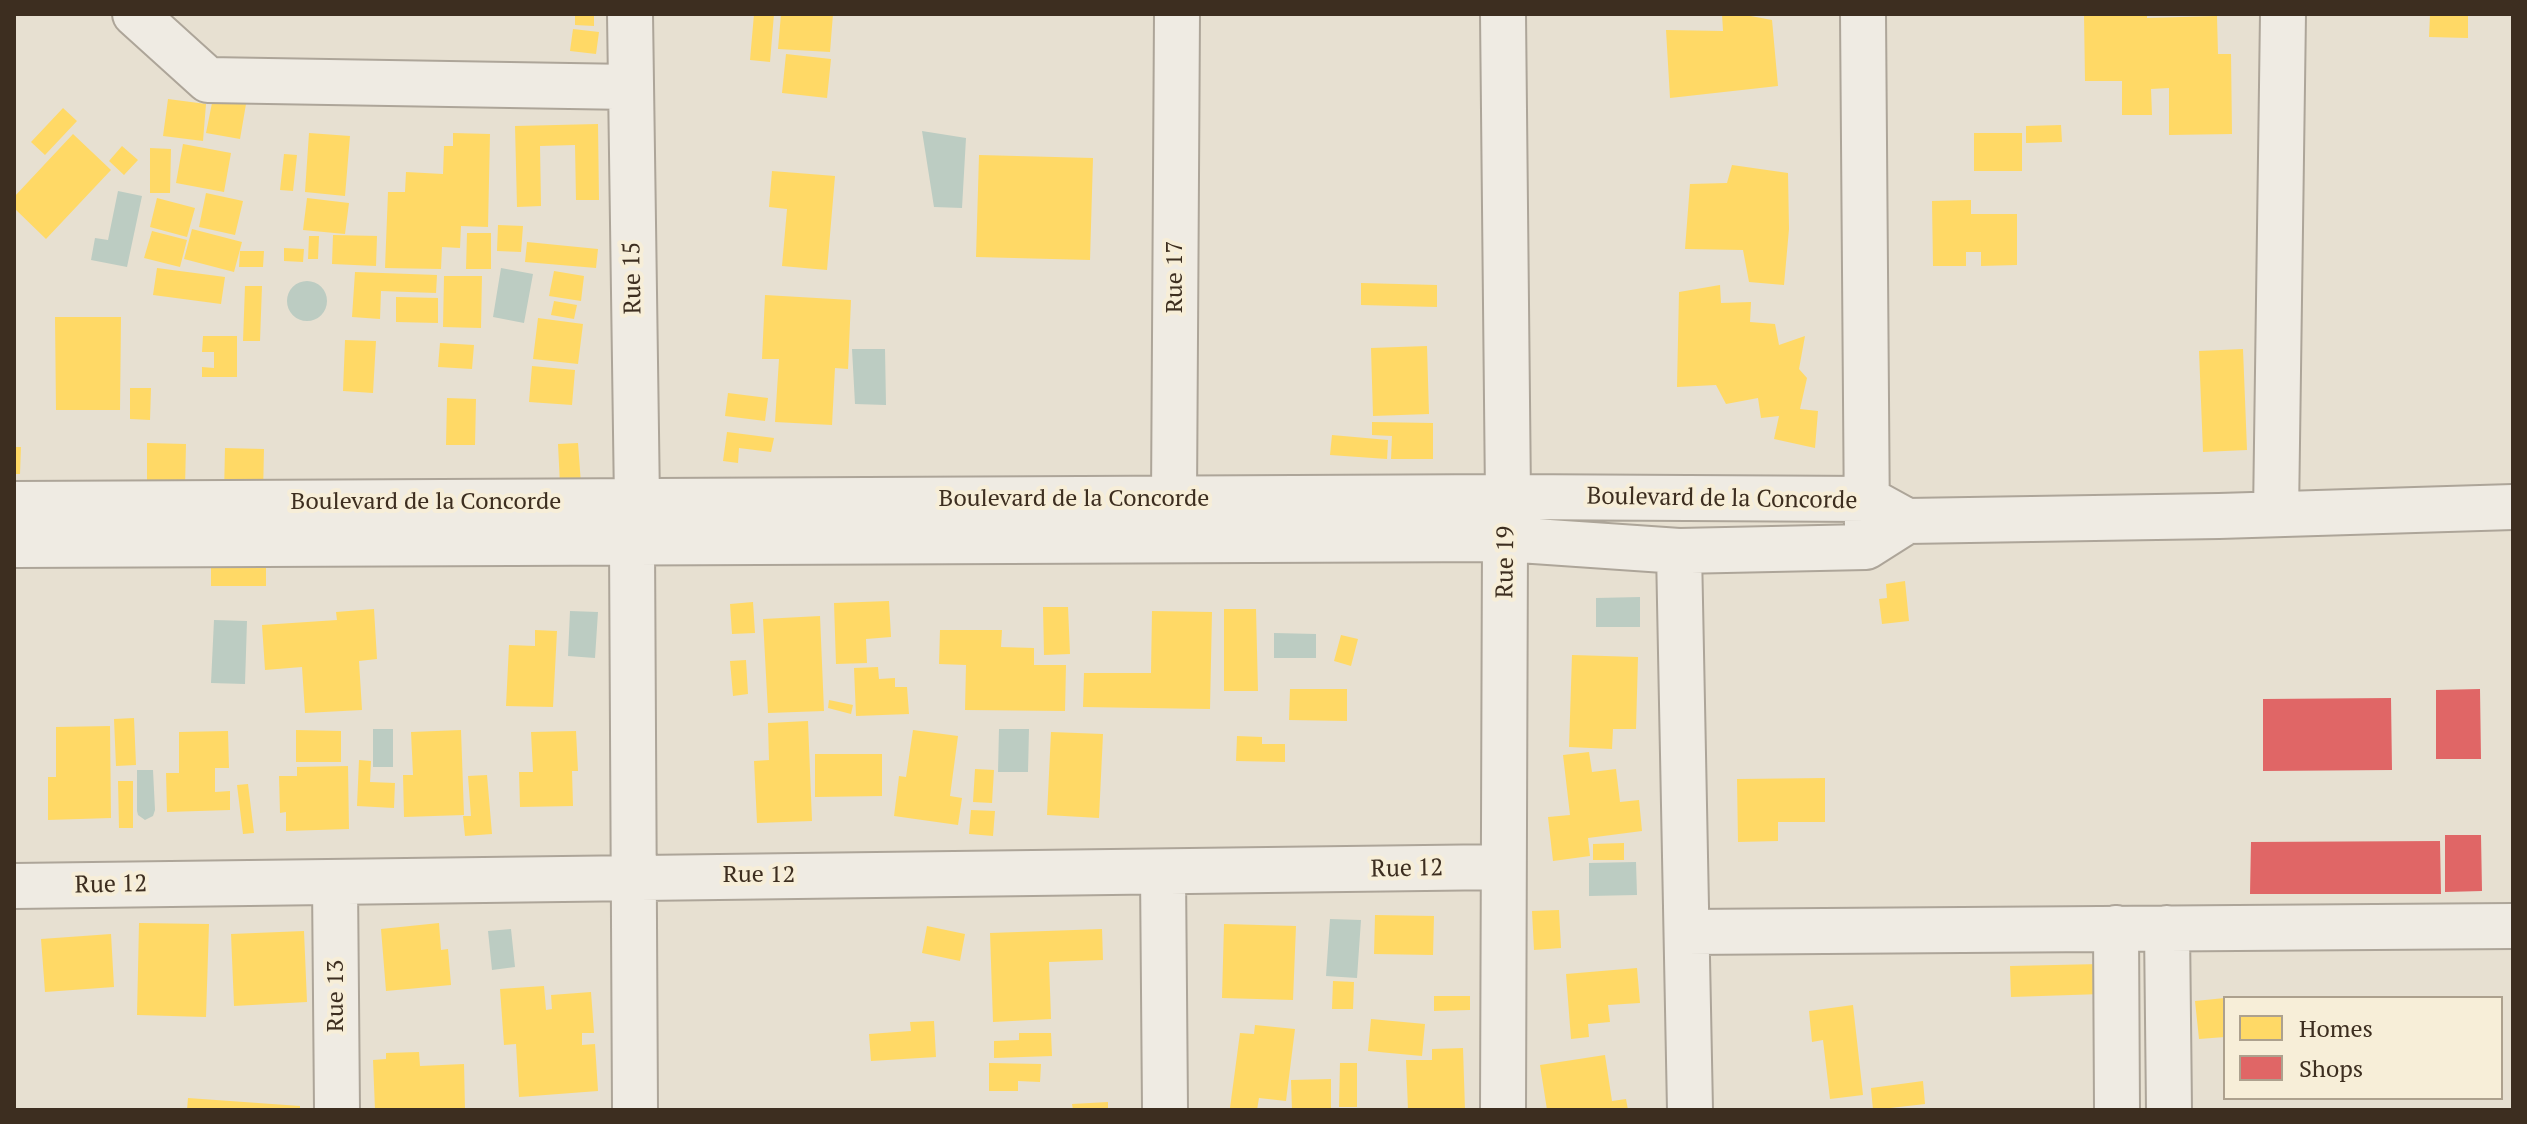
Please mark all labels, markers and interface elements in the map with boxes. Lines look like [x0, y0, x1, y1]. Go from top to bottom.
street label: Rue 15 [618, 241, 648, 315]
street label: Rue 17 [1161, 241, 1189, 313]
street label: Boulevard de la Concorde [1586, 482, 1858, 516]
street label: Boulevard de la Concorde [939, 485, 1209, 513]
street label: Boulevard de la Concorde [291, 488, 561, 516]
street label: Rue 19 [1491, 525, 1521, 599]
street label: Rue 12 [1370, 854, 1444, 884]
street label: Rue 12 [723, 861, 795, 889]
street label: Rue 12 [74, 870, 148, 900]
street label: Rue 13 [322, 960, 350, 1032]
legend [2223, 996, 2503, 1100]
text: Homes [2299, 1012, 2373, 1044]
text: Shops [2299, 1052, 2363, 1084]

